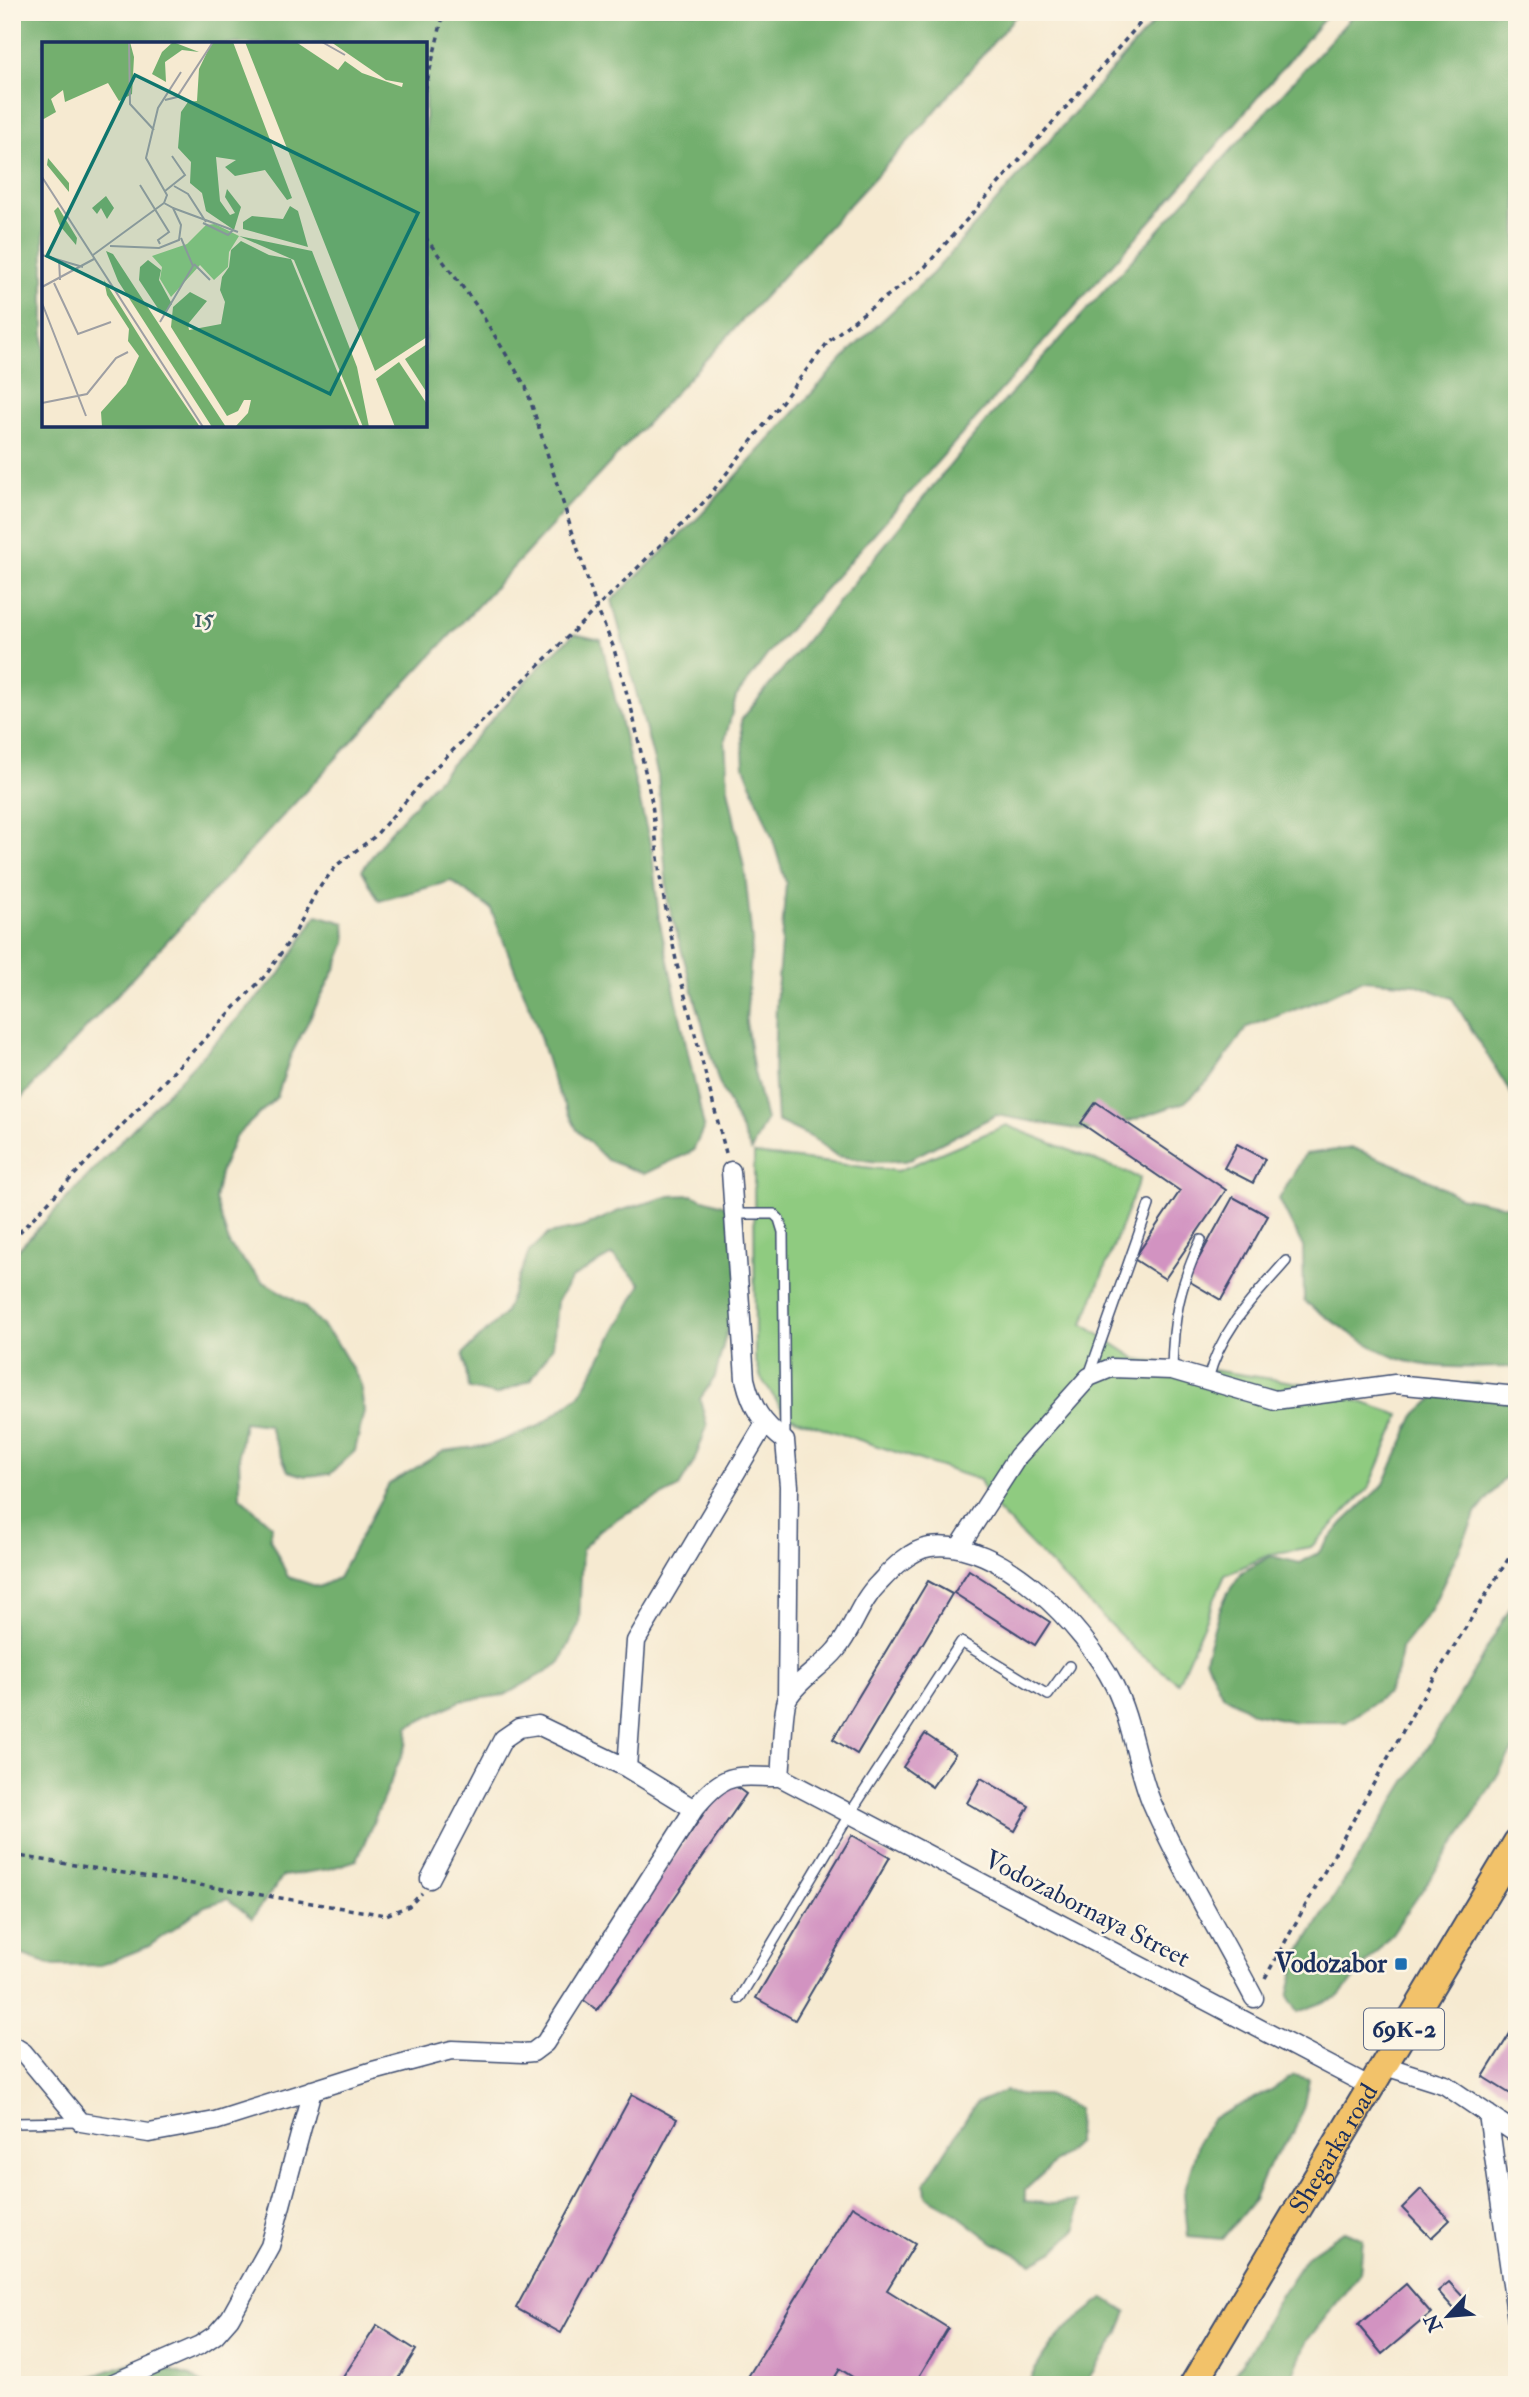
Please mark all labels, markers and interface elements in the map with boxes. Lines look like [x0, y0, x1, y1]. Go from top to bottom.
inset map [42, 42, 427, 427]
park label: 15 [194, 603, 215, 635]
street label: Vodozabornaya Street [979, 1843, 1195, 1975]
place label: Vodozabor [1274, 1948, 1387, 1980]
marker: Vodozabor [1393, 1956, 1409, 1972]
road number: 69К-2 [1364, 2008, 1444, 2050]
street label: Shegarka road [1283, 2078, 1385, 2220]
north arrow [1414, 2282, 1484, 2352]
text: N [1419, 2309, 1449, 2337]

